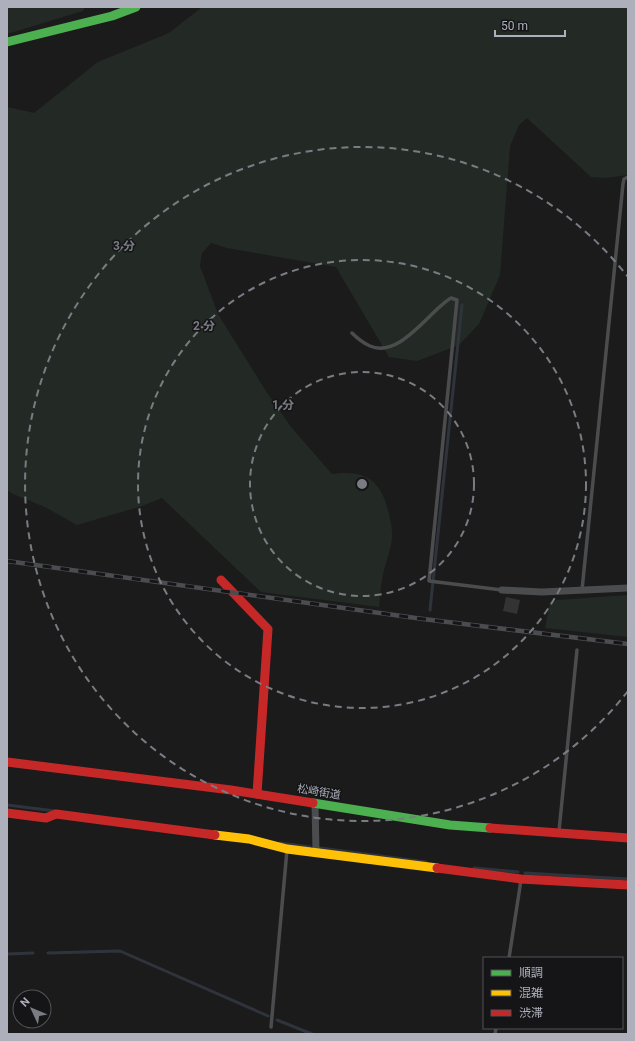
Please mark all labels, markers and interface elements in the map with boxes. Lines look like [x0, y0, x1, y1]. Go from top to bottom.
scale bar [495, 12, 565, 38]
text: 50 m [501, 19, 528, 33]
text: 3 分 [113, 239, 135, 253]
text: 2 分 [193, 319, 215, 333]
text: 1 分 [272, 398, 294, 412]
centre of rings [355, 477, 369, 491]
street label: 松崎街道 [296, 782, 342, 802]
legend [483, 957, 623, 1029]
text: 順調 [519, 966, 543, 980]
text: 混雑 [519, 986, 543, 1000]
north arrow [12, 989, 52, 1029]
text: N [18, 995, 33, 1010]
text: 渋滞 [519, 1006, 543, 1020]

